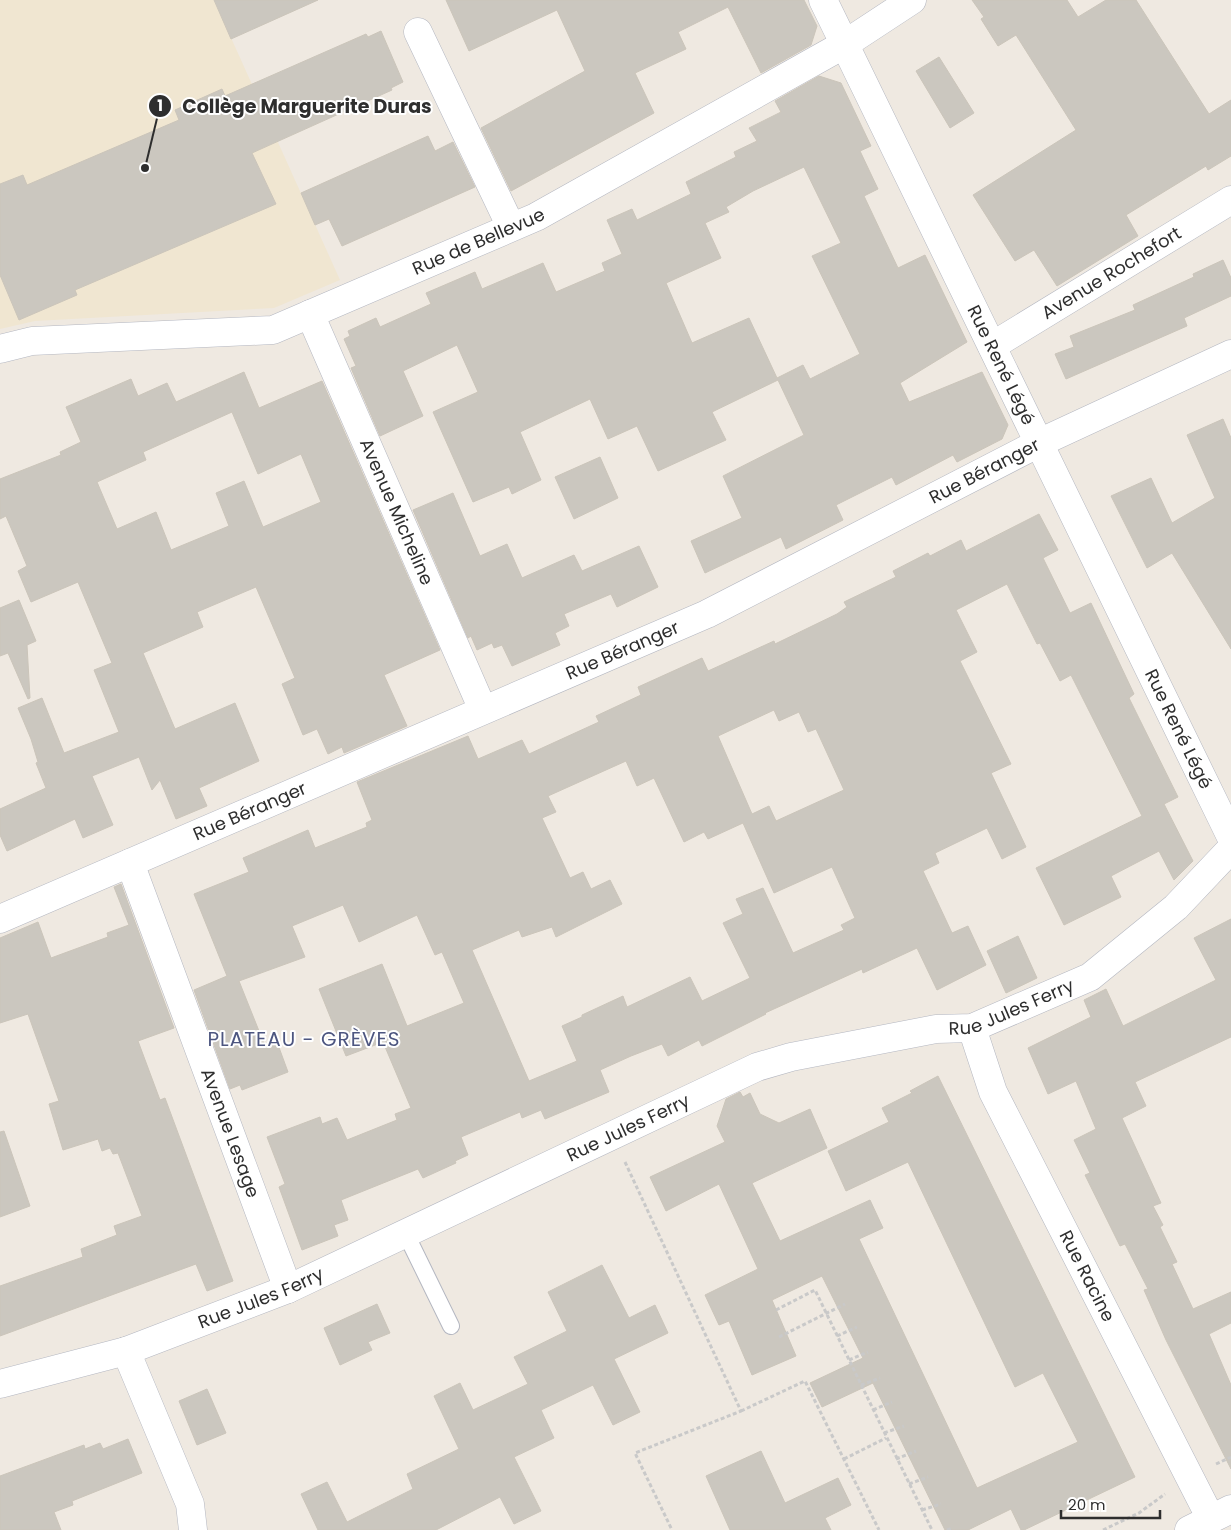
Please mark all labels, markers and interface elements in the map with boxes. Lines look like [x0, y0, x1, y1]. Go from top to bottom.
callout: Collège Marguerite Duras [147, 89, 441, 123]
text: Collège Marguerite Duras [182, 93, 432, 120]
text: 1 [157, 95, 163, 116]
street label: Rue de Bellevue [408, 202, 549, 281]
street label: Avenue Rochefort [1037, 220, 1186, 325]
street label: Rue René Légé [962, 301, 1041, 429]
street label: Rue Béranger [925, 432, 1044, 510]
street label: Avenue Micheline [354, 435, 440, 589]
street label: Rue Béranger [562, 614, 683, 685]
street label: Rue René Légé [1139, 665, 1219, 793]
street label: Rue Béranger [189, 775, 310, 846]
street label: Rue Jules Ferry [948, 972, 1078, 1041]
district label: PLATEAU - GRÈVES [208, 1025, 400, 1053]
street label: Avenue Lesage [195, 1065, 266, 1201]
street label: Rue Jules Ferry [562, 1088, 693, 1167]
street label: Rue Racine [1054, 1226, 1121, 1326]
street label: Rue Jules Ferry [194, 1261, 327, 1334]
scale bar [1061, 1488, 1160, 1520]
text: 20 m [1068, 1494, 1106, 1515]

